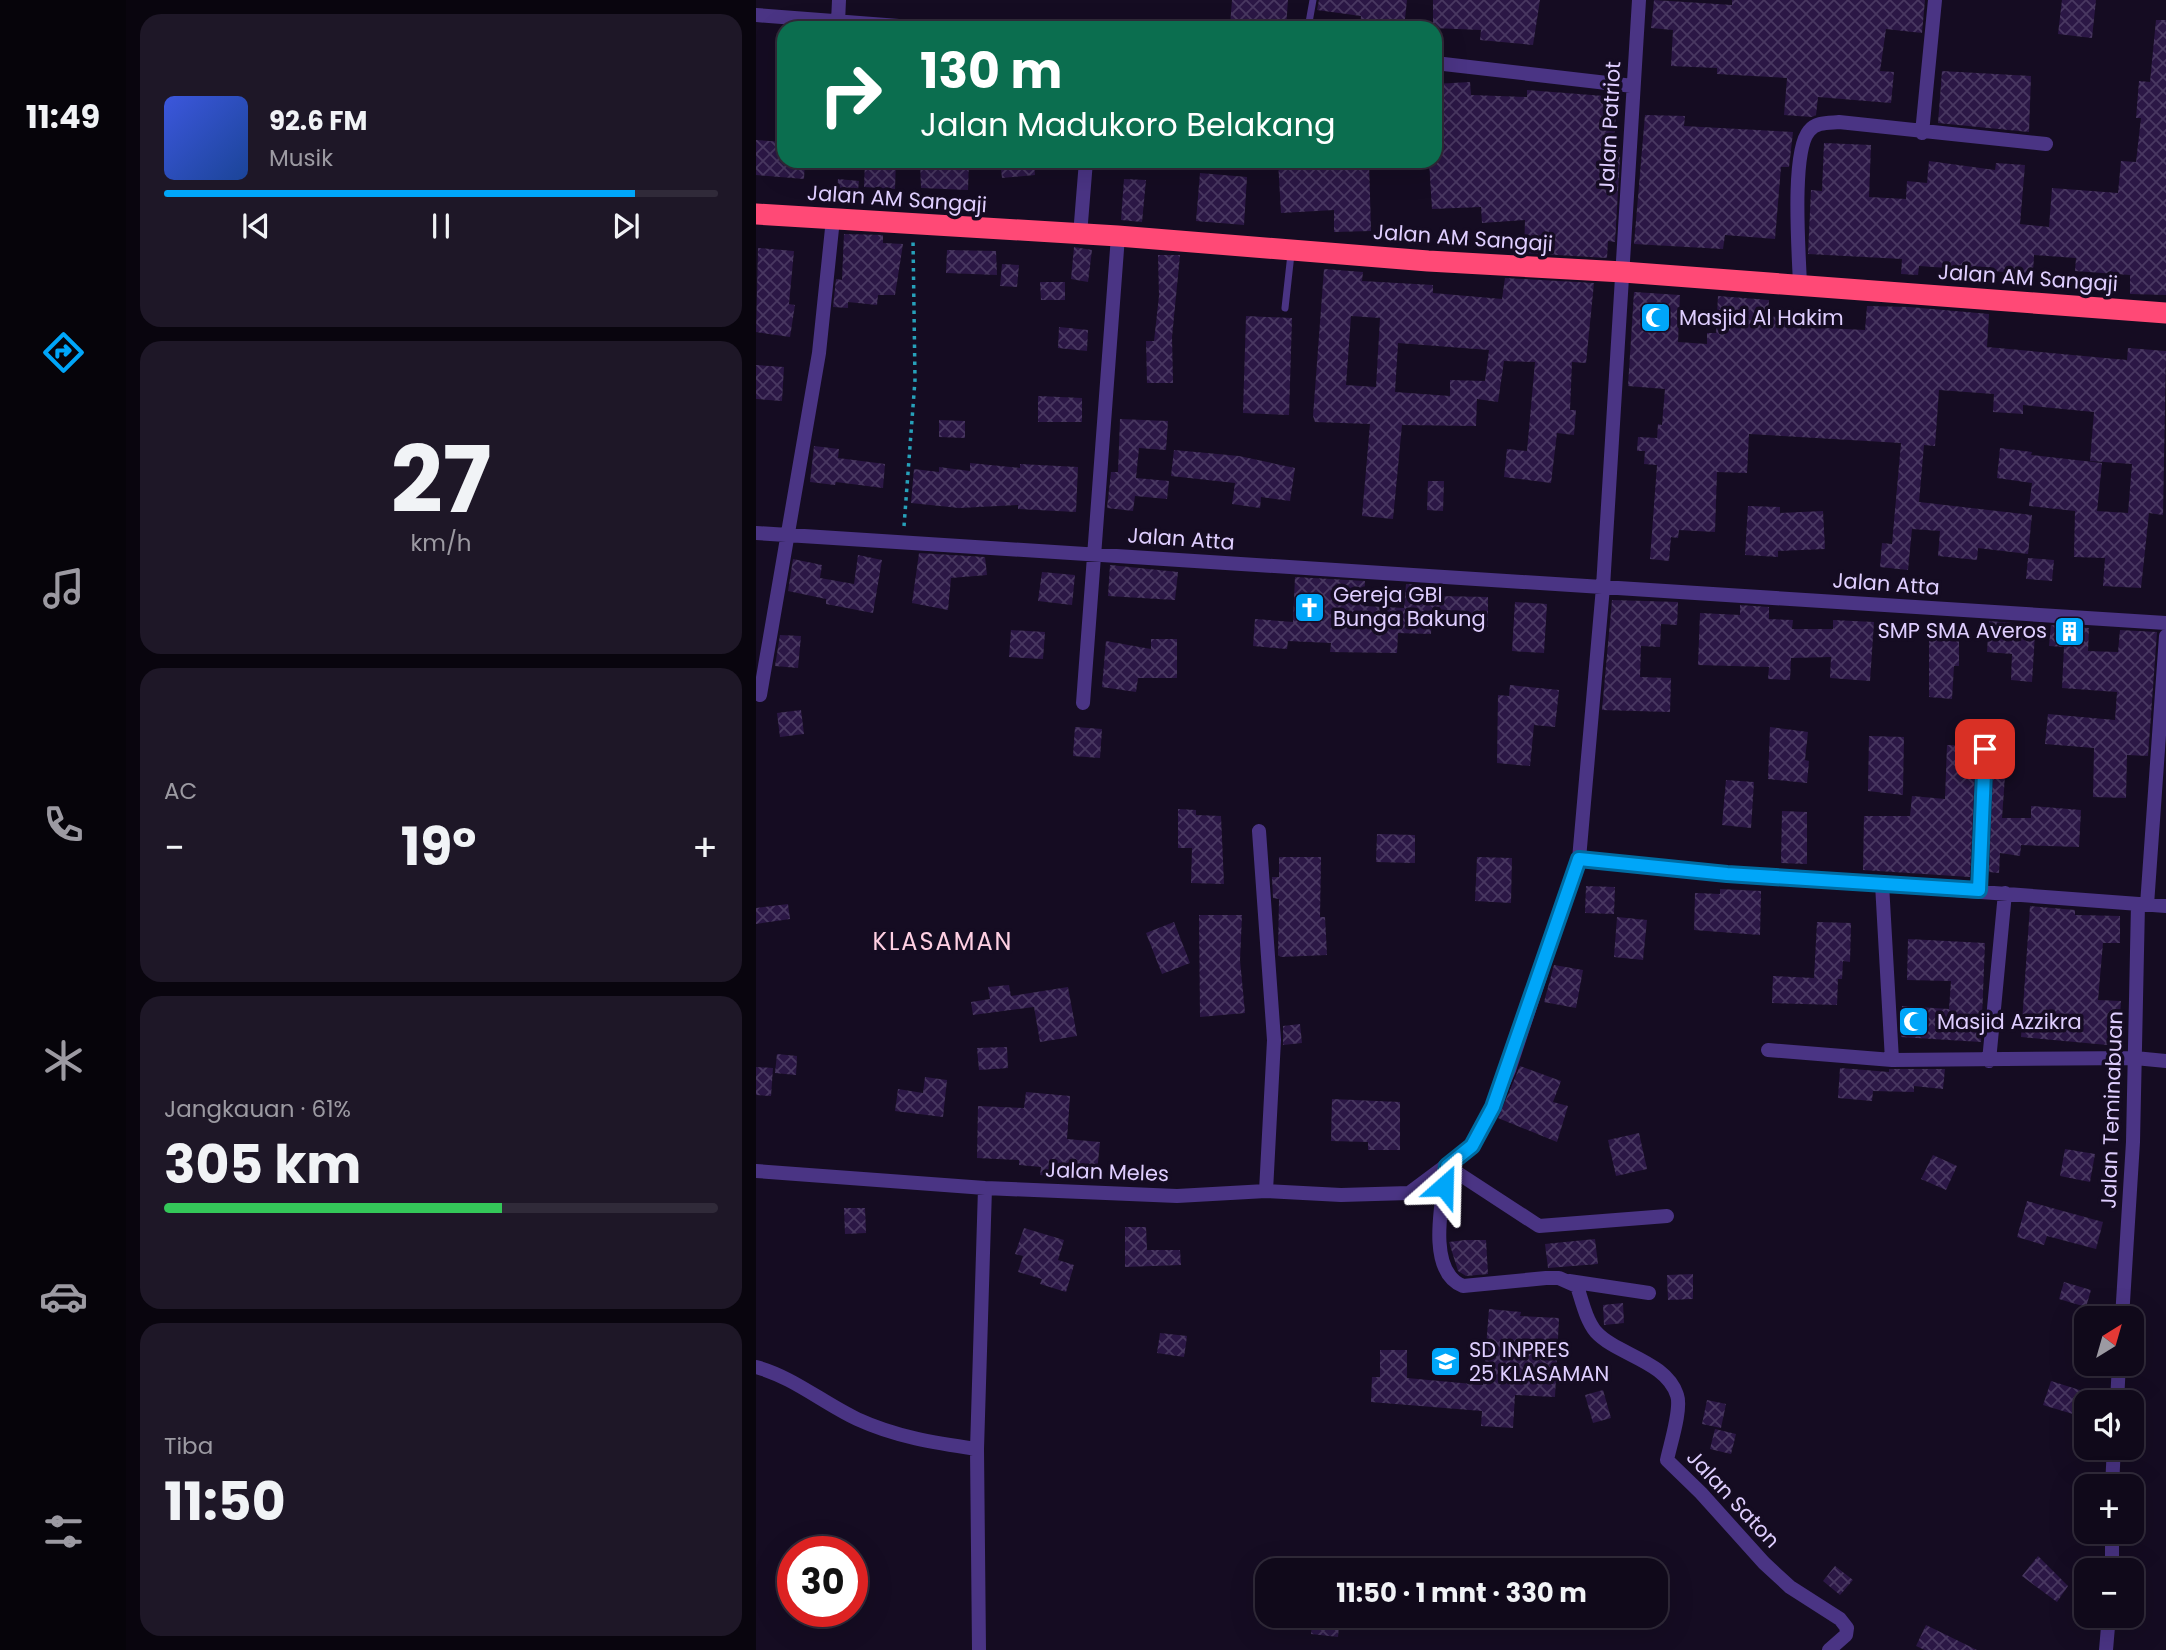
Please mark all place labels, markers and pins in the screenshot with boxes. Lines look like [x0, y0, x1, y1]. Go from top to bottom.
mosque icon: Masjid Al Hakim [1639, 301, 1673, 335]
place label: Masjid Al Hakim [1679, 303, 1844, 332]
place label: Gereja GBI Bunga Bakung [1333, 580, 1486, 633]
church icon: Gereja GBI Bunga Bakung [1293, 590, 1327, 624]
building icon: SMP SMA Averos [2053, 614, 2087, 648]
place label: SMP SMA Averos [1877, 616, 2047, 645]
pin [1955, 719, 2015, 779]
mosque icon: Masjid Azzikra [1897, 1005, 1931, 1039]
place label: Masjid Azzikra [1937, 1007, 2082, 1036]
place label: SD INPRES 25 KLASAMAN [1469, 1335, 1609, 1388]
school or university icon: SD INPRES 25 KLASAMAN [1429, 1345, 1463, 1379]

